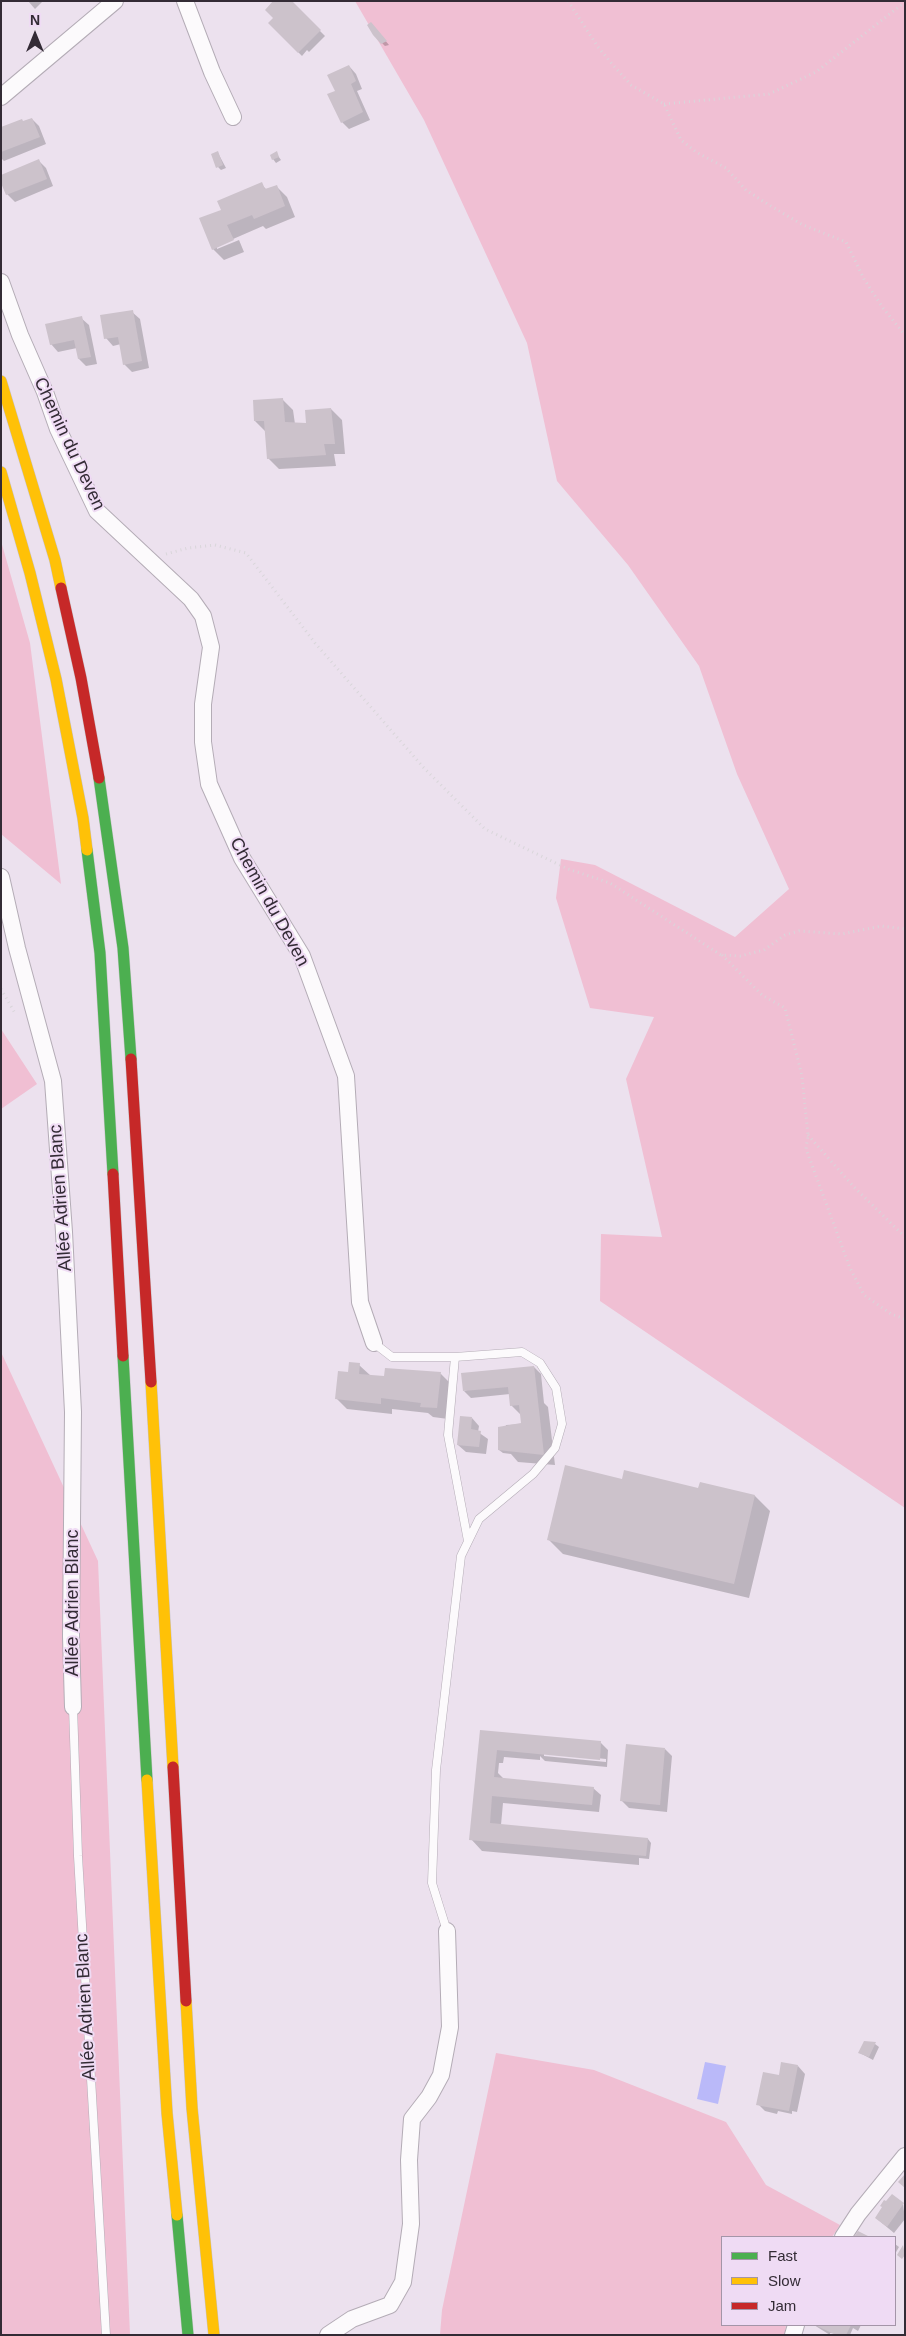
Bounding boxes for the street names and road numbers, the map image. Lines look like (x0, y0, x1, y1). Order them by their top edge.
street label: Chemin du Deven (29, 374, 109, 514)
street label: Chemin du Deven (225, 834, 313, 970)
street label: Allée Adrien Blanc (45, 1124, 77, 1272)
street label: Allée Adrien Blanc (62, 1529, 84, 1677)
street label: Allée Adrien Blanc (71, 1933, 101, 2081)

